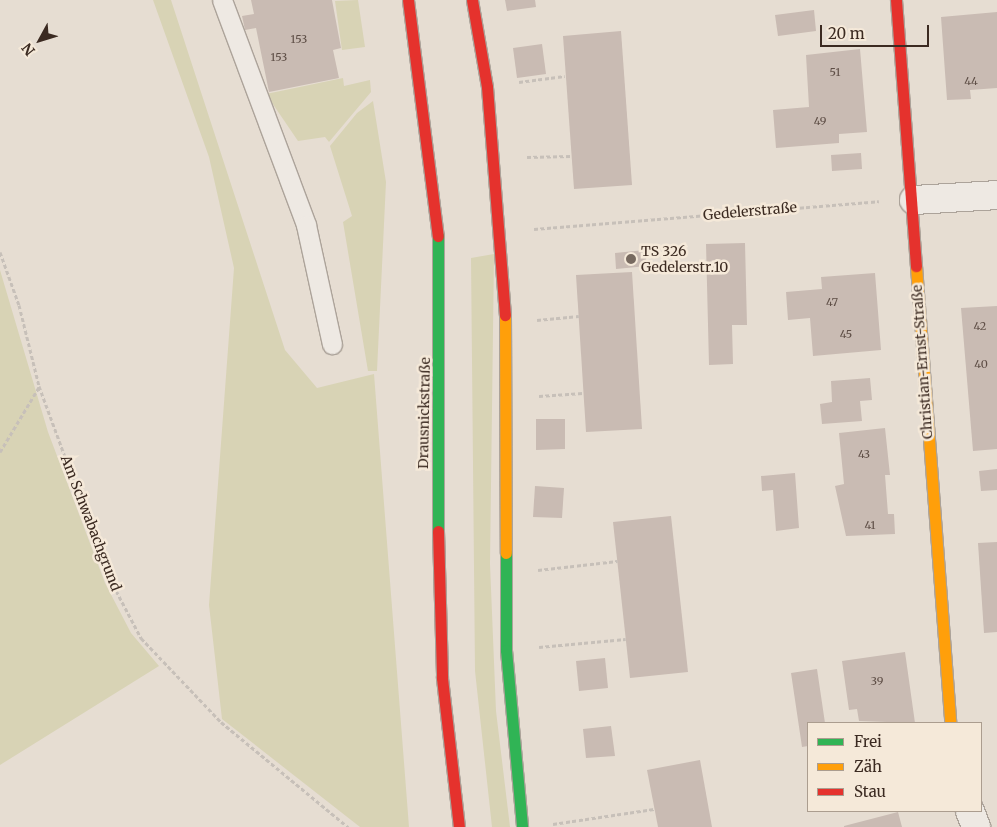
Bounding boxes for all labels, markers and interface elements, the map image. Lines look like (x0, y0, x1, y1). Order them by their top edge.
north arrow (15, 15, 65, 65)
scale bar (822, 15, 931, 47)
text: 20 m (828, 24, 865, 43)
house number: 153 (291, 32, 307, 46)
text: N (18, 39, 39, 59)
house number: 153 (271, 50, 287, 64)
house number: 51 (830, 65, 840, 79)
house number: 44 (964, 74, 978, 88)
house number: 49 (814, 114, 826, 128)
street label: Gedelerstraße (702, 199, 798, 223)
place label: TS 326 Gedelerstr.10 (641, 243, 728, 276)
marker: TS 326 Gedelerstr.10 (625, 253, 637, 265)
street label: Christian-Ernst-Straße (908, 284, 936, 440)
house number: 47 (826, 295, 838, 309)
house number: 42 (974, 319, 986, 333)
house number: 45 (840, 327, 852, 341)
street label: Drausnickstraße (415, 357, 433, 469)
house number: 40 (974, 357, 988, 371)
house number: 43 (858, 447, 870, 461)
street label: Am Schwabachgrund (57, 453, 125, 593)
house number: 41 (865, 518, 875, 532)
house number: 39 (871, 674, 883, 688)
legend (807, 722, 982, 812)
text: Frei (854, 732, 882, 751)
text: Zäh (854, 757, 882, 776)
text: Stau (854, 782, 886, 801)

